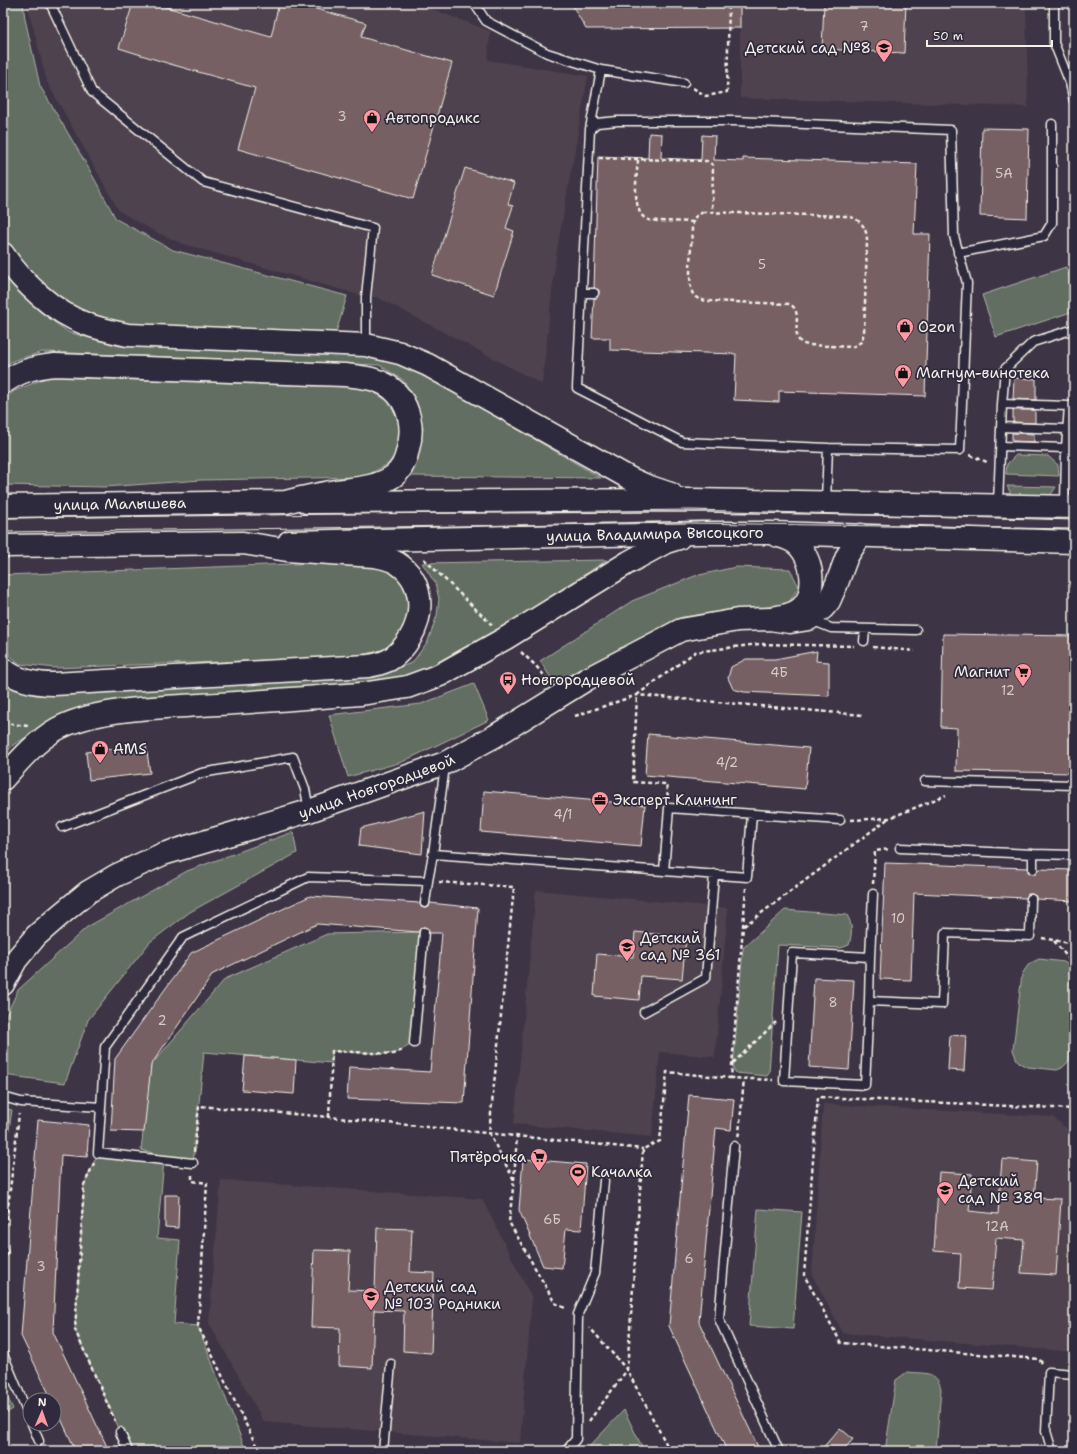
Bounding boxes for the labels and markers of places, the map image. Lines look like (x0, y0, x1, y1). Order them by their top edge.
place label: Детский сад №8 (745, 38, 871, 58)
school or university icon: Детский сад №8 (874, 38, 894, 63)
shop icon: Автопродикс (362, 108, 382, 133)
place label: Автопродикс (385, 108, 480, 128)
shop icon: Ozon (895, 317, 915, 342)
place label: Ozon (918, 317, 955, 337)
shop icon: Магнум-винотека (893, 363, 913, 388)
place label: Магнум-винотека (916, 363, 1050, 383)
place label: Магнит (954, 662, 1010, 682)
supermarket icon: Магнит (1013, 662, 1033, 687)
bus stop icon: Новгородцевой (498, 670, 518, 695)
place label: Новгородцевой (521, 670, 635, 690)
shop icon: AMS (90, 739, 110, 764)
place label: AMS (113, 739, 147, 759)
office icon: Эксперт Клининг (590, 790, 610, 815)
place label: Эксперт Клининг (613, 790, 737, 810)
place label: Детский сад № 361 (640, 928, 721, 965)
school or university icon: Детский сад № 361 (617, 937, 637, 962)
place label: Пятёрочка (450, 1147, 527, 1167)
supermarket icon: Пятёрочка (529, 1147, 549, 1172)
sports icon: Качалка (568, 1162, 588, 1187)
place label: Качалка (591, 1162, 653, 1182)
place label: Детский сад № 389 (958, 1171, 1043, 1208)
school or university icon: Детский сад № 389 (935, 1180, 955, 1205)
place label: Детский сад № 103 Родники (384, 1277, 501, 1314)
school or university icon: Детский сад № 103 Родники (361, 1286, 381, 1311)

